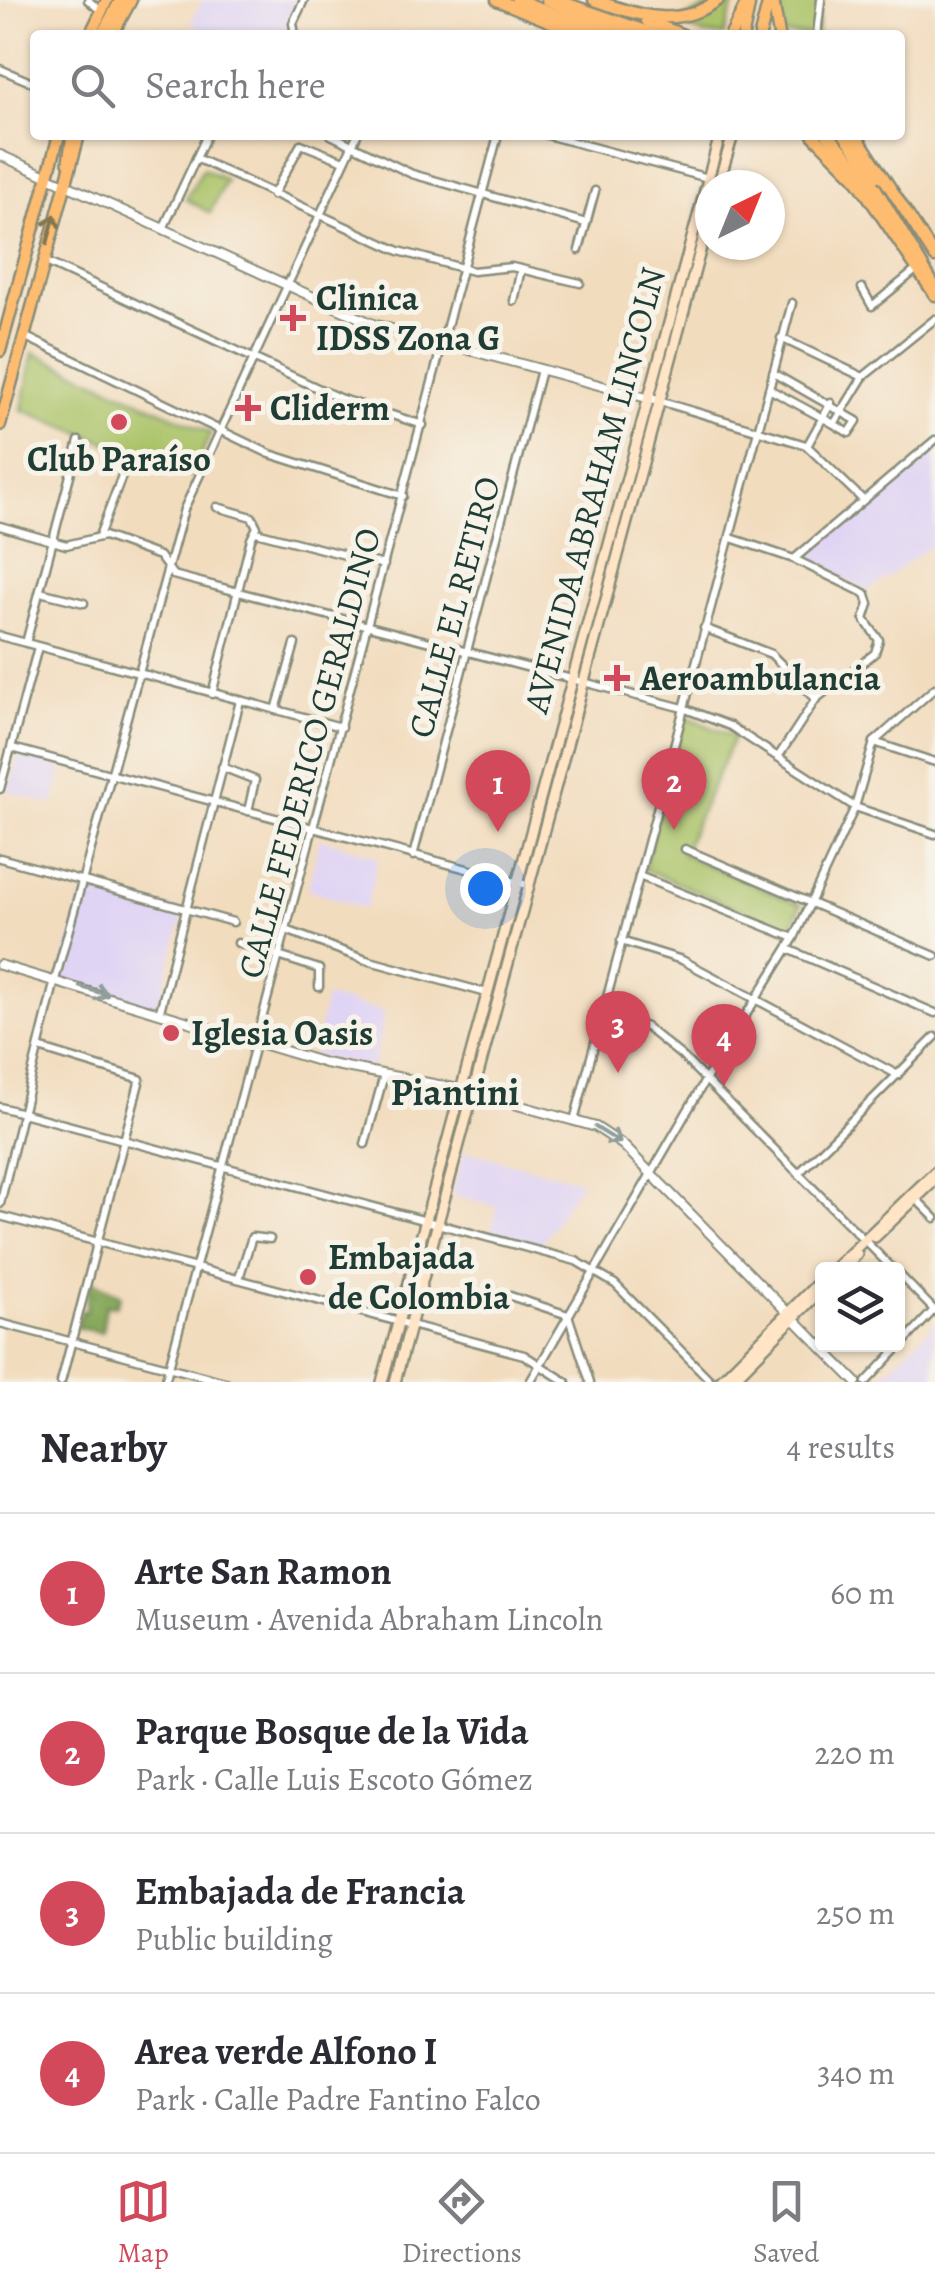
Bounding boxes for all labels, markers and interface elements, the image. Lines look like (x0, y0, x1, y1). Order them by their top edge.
search box (30, 30, 905, 140)
icon: search (65, 58, 120, 113)
text: Search here (145, 59, 326, 111)
north arrow (695, 170, 785, 260)
one-way arrow (42, 214, 61, 245)
street label: AVENIDA ABRAHAM LINCOLN (511, 262, 677, 719)
place label: Clinica IDSS Zona G (316, 274, 500, 362)
marker: Clinica IDSS Zona G (280, 305, 306, 331)
place label: Cliderm (270, 384, 390, 432)
marker: Cliderm (235, 395, 261, 421)
marker: Club Paraíso (108, 411, 130, 433)
place label: Club Paraíso (27, 435, 211, 483)
street label: CALLE EL RETIRO (396, 471, 512, 743)
street label: CALLE FEDERICO GERALDINO (226, 523, 392, 983)
place label: Aeroambulancia (639, 654, 881, 702)
marker: Aeroambulancia (604, 665, 630, 691)
pin: 2 (642, 748, 706, 830)
pin: 1 (466, 750, 530, 832)
your location (460, 863, 511, 914)
one-way arrow (78, 983, 109, 1001)
pin: 3 (586, 990, 650, 1073)
pin: 4 (692, 1004, 756, 1086)
place label: Iglesia Oasis (191, 1009, 373, 1057)
marker: Iglesia Oasis (160, 1022, 182, 1044)
district label: Piantini (391, 1066, 519, 1118)
one-way arrow (593, 1125, 621, 1145)
place label: Embajada de Colombia (328, 1233, 510, 1321)
map controls (815, 1262, 905, 1352)
button: layers (815, 1262, 905, 1352)
marker: Embajada de Colombia (297, 1266, 319, 1288)
text: Nearby (40, 1419, 167, 1476)
text: 4 results (786, 1425, 895, 1469)
text: Arte San Ramon (135, 1545, 392, 1597)
text: 1 (67, 1571, 78, 1615)
text: 60 m (830, 1571, 895, 1615)
text: Museum · Avenida Abraham Lincoln (135, 1597, 603, 1641)
text: Parque Bosque de la Vida (135, 1705, 529, 1757)
text: 2 (65, 1731, 80, 1775)
text: 220 m (815, 1731, 895, 1775)
text: Park · Calle Luis Escoto Gómez (135, 1757, 533, 1801)
text: Embajada de Francia (135, 1865, 465, 1917)
text: 3 (66, 1891, 79, 1935)
text: 250 m (816, 1891, 895, 1935)
text: Public building (135, 1917, 333, 1961)
text: Area verde Alfono I (135, 2025, 437, 2077)
text: 4 (65, 2051, 80, 2095)
text: 340 m (817, 2051, 895, 2095)
text: Park · Calle Padre Fantino Falco (135, 2077, 541, 2121)
tab: Map (116, 2174, 171, 2272)
tab: Directions (402, 2174, 522, 2272)
tab: Saved (753, 2174, 819, 2272)

